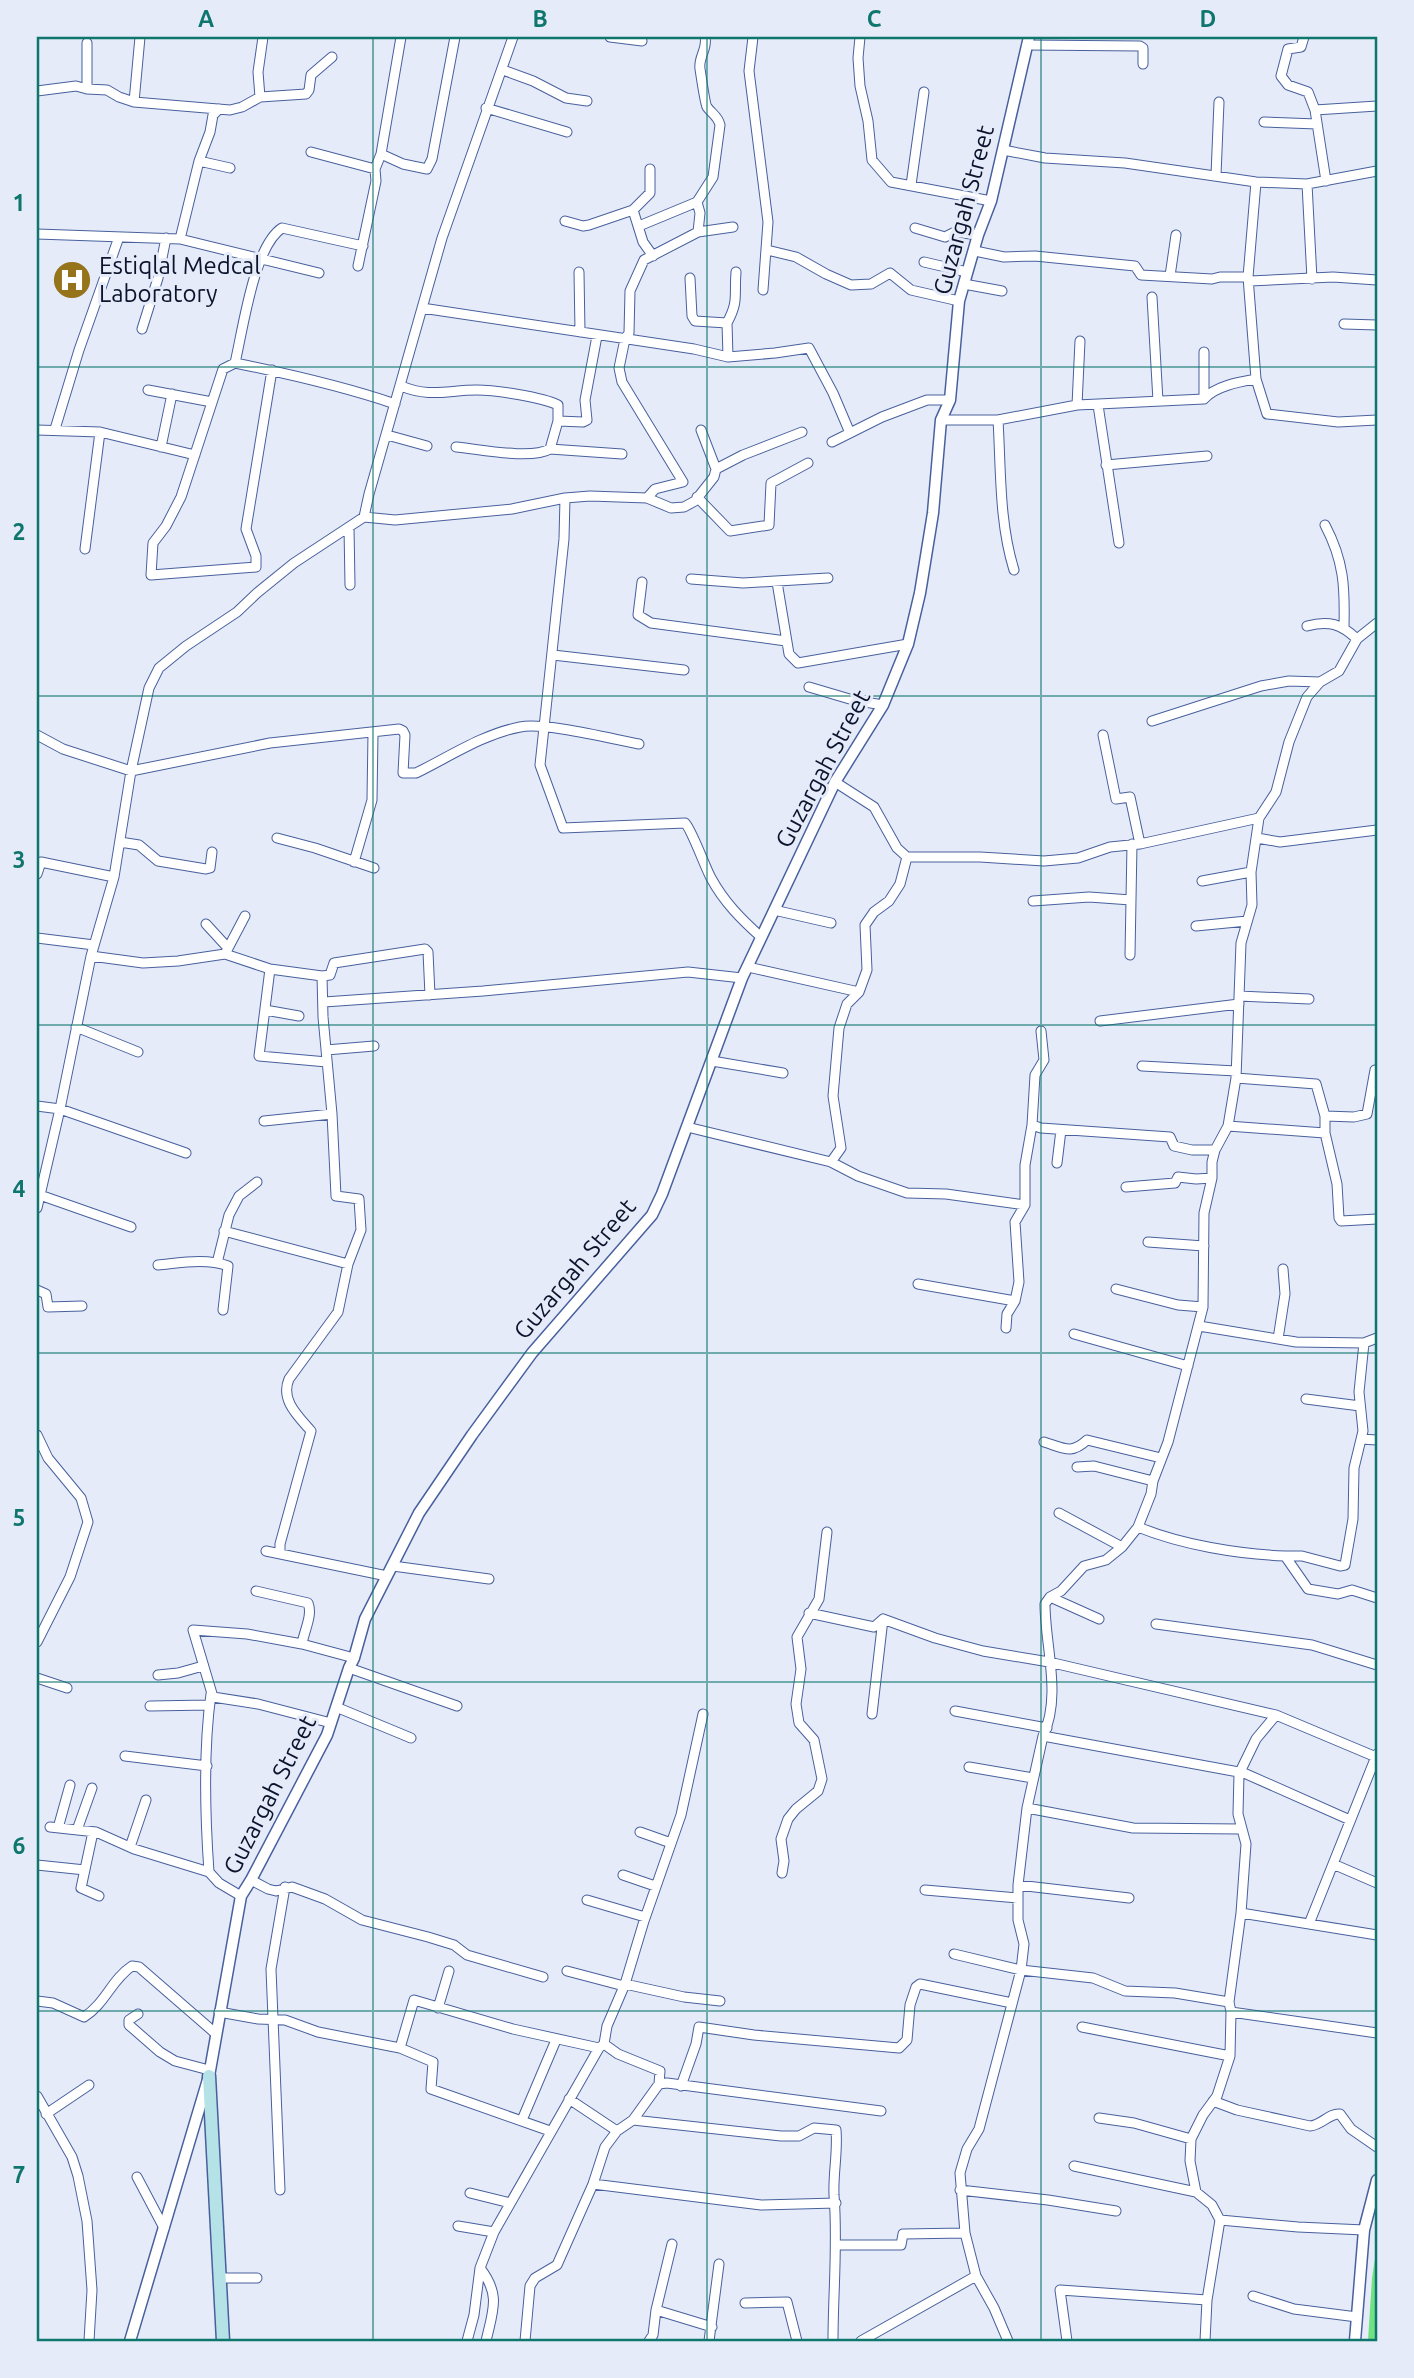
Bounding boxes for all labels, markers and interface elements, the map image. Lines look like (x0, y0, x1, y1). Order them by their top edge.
text: A (198, 6, 214, 31)
text: B (532, 6, 548, 31)
text: C (867, 6, 882, 31)
text: D (1200, 6, 1216, 31)
street label: Guzargah Street (928, 122, 999, 298)
text: 1 (13, 190, 25, 215)
place label: Estiqlal Medcal Laboratory (99, 252, 261, 307)
hospital icon: Estiqlal Medcal Laboratory (51, 259, 93, 301)
text: 2 (13, 519, 25, 544)
street label: Guzargah Street (770, 685, 876, 852)
text: 3 (13, 847, 25, 872)
text: 4 (13, 1176, 26, 1201)
street label: Guzargah Street (508, 1193, 641, 1344)
text: 5 (13, 1505, 25, 1530)
street label: Guzargah Street (218, 1710, 321, 1879)
text: 6 (13, 1833, 26, 1858)
text: 7 (13, 2162, 25, 2187)

